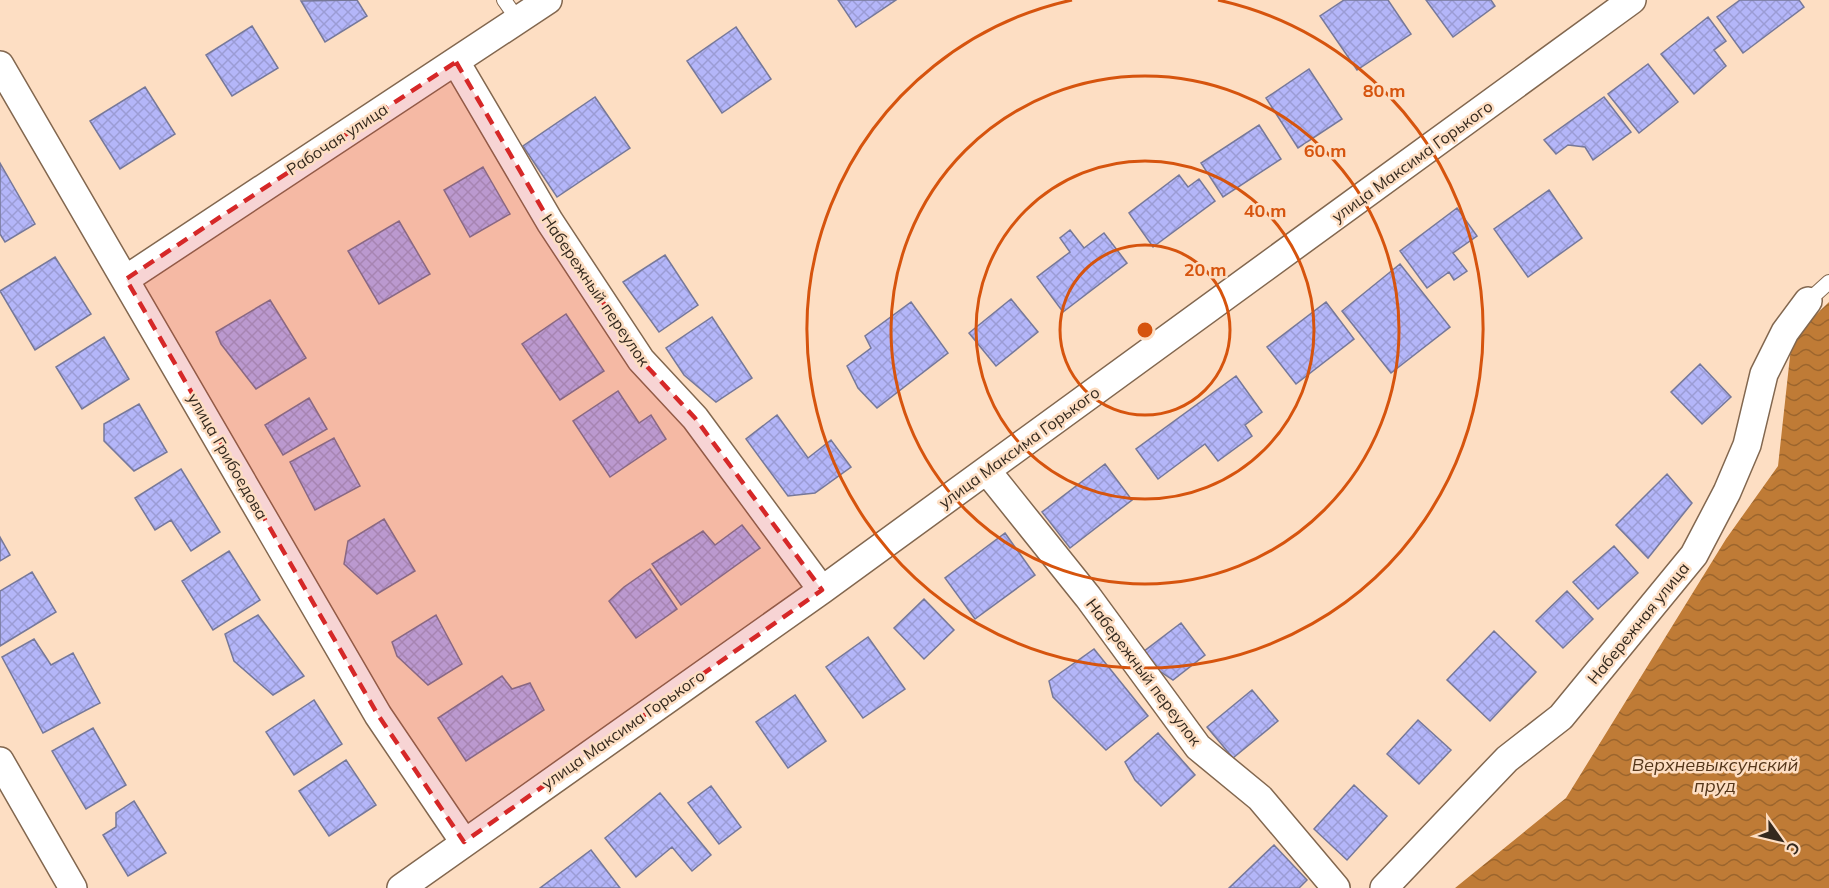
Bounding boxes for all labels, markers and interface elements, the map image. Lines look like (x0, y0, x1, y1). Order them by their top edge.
text: 80 m (1363, 79, 1405, 102)
street label: улица Максима Горького (1328, 96, 1496, 226)
street label: Рабочая улица (283, 99, 391, 179)
text: 60 m (1304, 139, 1346, 162)
text: 40 m (1244, 199, 1286, 222)
street label: Набережный переулок (538, 210, 655, 370)
text: 20 m (1184, 258, 1226, 281)
centre of rings (1135, 320, 1155, 340)
street label: улица Максима Горького (935, 382, 1103, 512)
street label: улица Грибоедова (184, 389, 272, 523)
street label: Набережная улица (1583, 558, 1693, 688)
street label: Набережный переулок (1082, 594, 1206, 750)
street label: улица Максима Горького (538, 665, 708, 793)
water label: Верхневыксунский пруд (1632, 753, 1798, 797)
north arrow (1751, 810, 1811, 870)
text: С (1782, 838, 1805, 859)

